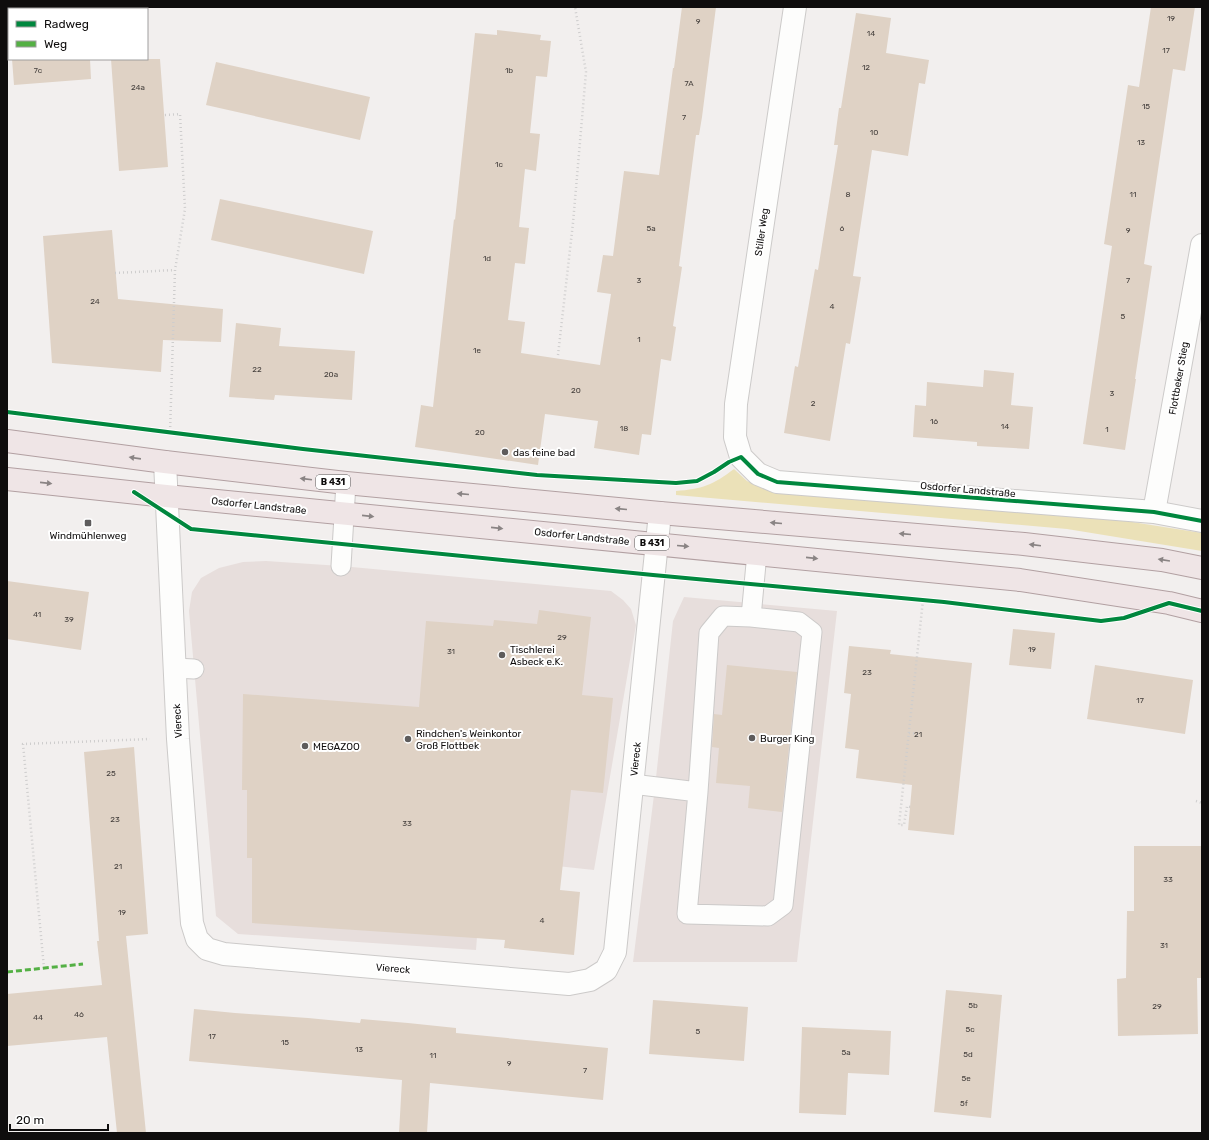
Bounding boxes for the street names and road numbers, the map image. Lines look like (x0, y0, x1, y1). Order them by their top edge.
street label: Stiller Weg (753, 207, 771, 257)
street label: Flottbeker Stieg (1167, 341, 1191, 416)
road number: B 431 (316, 475, 350, 489)
street label: Osdorfer Landstraße (920, 480, 1016, 500)
street label: Osdorfer Landstraße (211, 495, 307, 517)
street label: Osdorfer Landstraße (534, 526, 630, 548)
road number: B 431 (635, 536, 669, 550)
street label: Viereck (171, 703, 185, 739)
street label: Viereck (628, 740, 644, 777)
street label: Viereck (375, 962, 411, 977)

